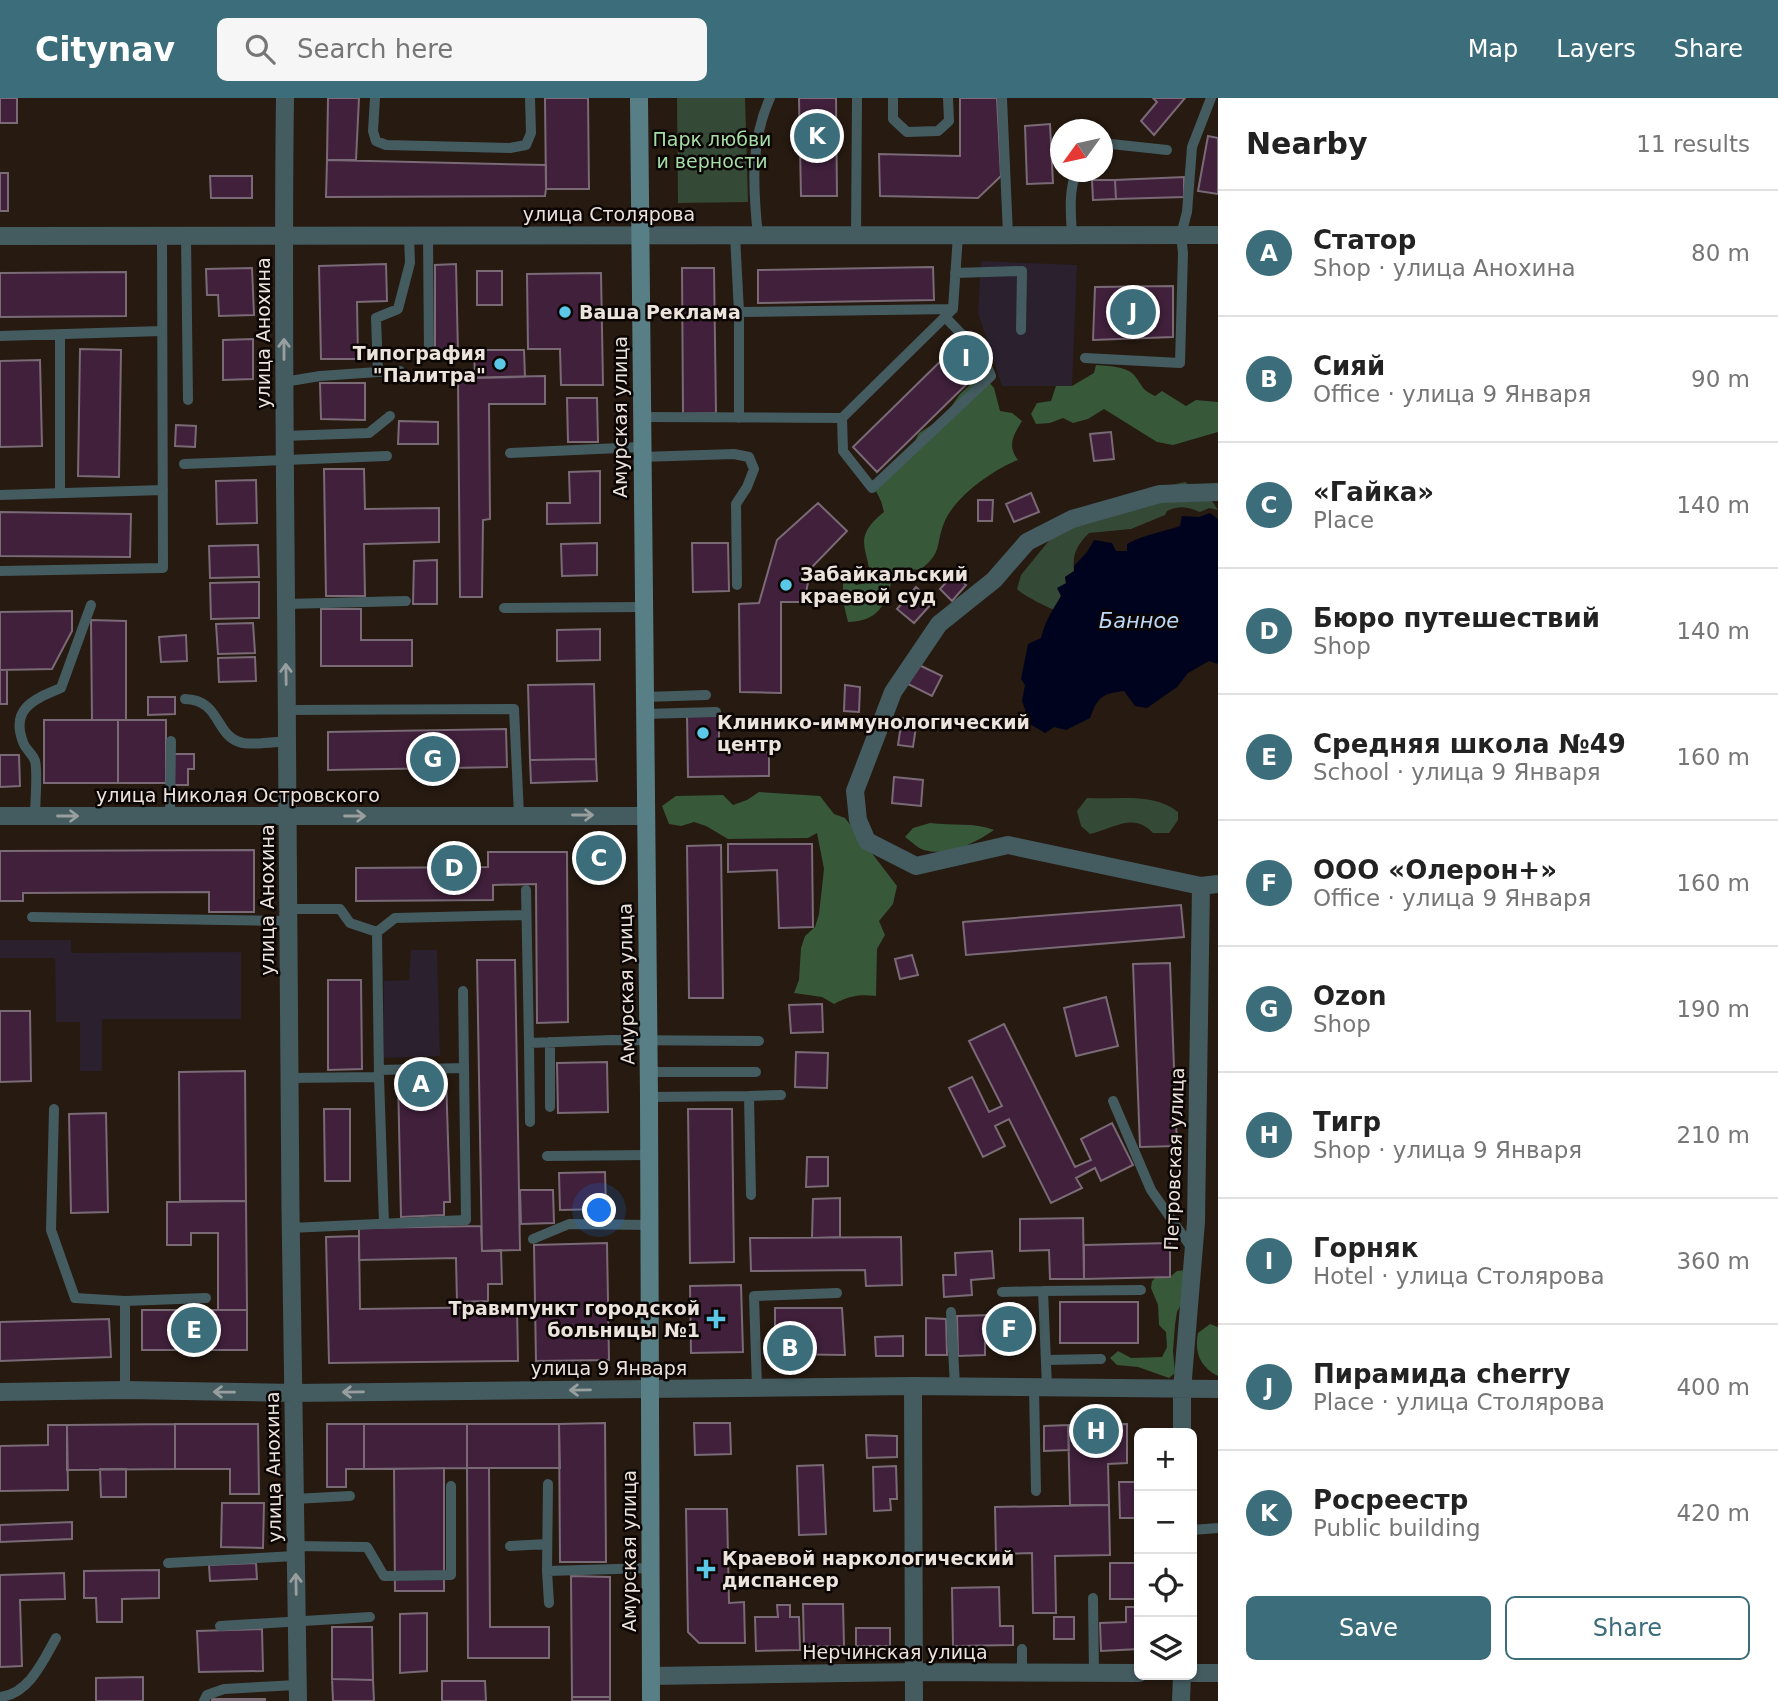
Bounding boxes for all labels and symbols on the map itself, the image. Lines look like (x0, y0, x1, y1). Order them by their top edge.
pin: K (794, 110, 840, 162)
north arrow (1050, 119, 1113, 182)
park label: Парк любви и верности (653, 128, 771, 172)
street label: улица Столярова (523, 203, 695, 225)
street label: улица Анохина (252, 257, 274, 409)
pin: J (1110, 286, 1156, 338)
place label: Ваша Реклама (579, 301, 741, 323)
marker: Ваша Реклама (557, 304, 573, 320)
pin: I (943, 332, 989, 384)
street label: Амурская улица (609, 336, 631, 498)
one-way arrow (277, 338, 291, 361)
place label: Типография "Палитра" (353, 342, 486, 386)
marker: Типография "Палитра" (492, 356, 508, 372)
place label: Забайкальский краевой суд (800, 563, 968, 607)
marker: Забайкальский краевой суд (778, 577, 794, 593)
water label: Банное (1099, 609, 1179, 633)
one-way arrow (279, 663, 293, 686)
place label: Клинико-иммунологический центр (717, 711, 1030, 755)
marker: Клинико-иммунологический центр (695, 725, 711, 741)
pin: G (410, 733, 456, 785)
street label: улица Николая Островского (96, 784, 380, 806)
one-way arrow (571, 808, 594, 822)
one-way arrow (56, 809, 79, 823)
one-way arrow (344, 809, 367, 823)
street label: улица Анохина (256, 824, 278, 976)
pin: C (576, 832, 622, 884)
pin: D (431, 842, 477, 894)
street label: Амурская улица (614, 903, 638, 1065)
pin: A (398, 1058, 444, 1110)
street label: Петровская улица (1160, 1067, 1188, 1251)
your location (582, 1193, 616, 1227)
place label: Травмпункт городской больницы №1 (448, 1297, 700, 1341)
pin: F (986, 1303, 1032, 1355)
pin: E (171, 1304, 217, 1356)
marker: Травмпункт городской больницы №1 (706, 1309, 726, 1329)
pin: B (767, 1322, 813, 1374)
street label: улица 9 Января (531, 1357, 687, 1379)
one-way arrow (569, 1383, 592, 1396)
one-way arrow (213, 1385, 236, 1398)
one-way arrow (341, 1385, 364, 1399)
street label: улица Анохина (261, 1391, 285, 1543)
pin: H (1073, 1405, 1119, 1457)
street label: Амурская улица (618, 1470, 640, 1632)
place label: Краевой наркологический диспансер (722, 1547, 1014, 1591)
marker: Краевой наркологический диспансер (696, 1559, 716, 1579)
one-way arrow (289, 1573, 302, 1596)
street label: Нерчинская улица (802, 1641, 988, 1663)

